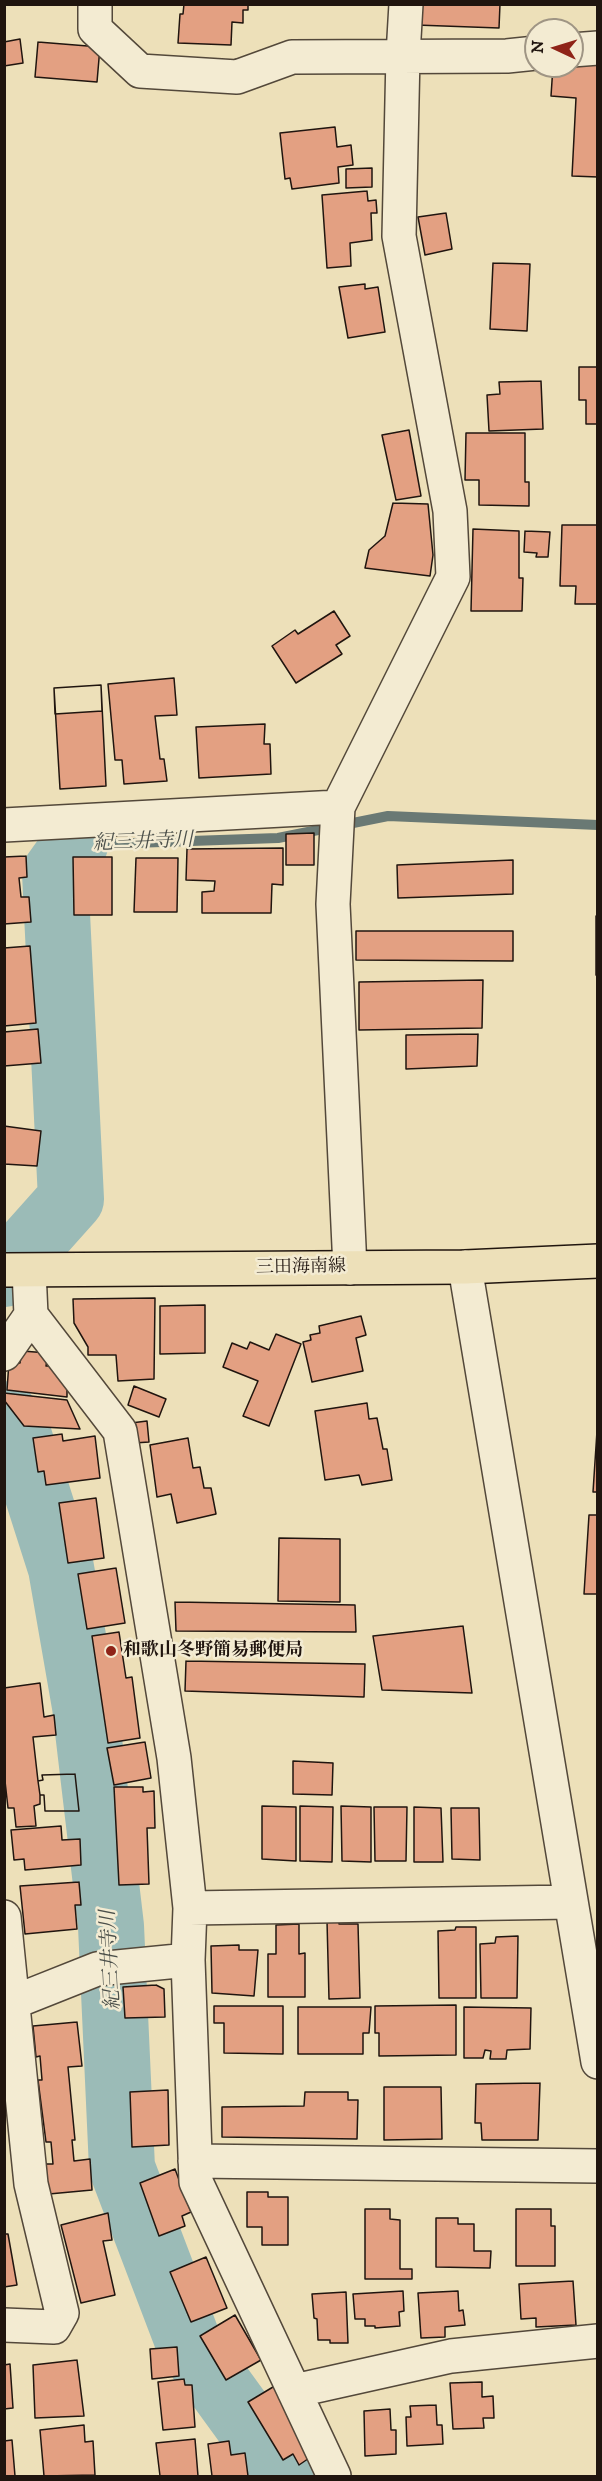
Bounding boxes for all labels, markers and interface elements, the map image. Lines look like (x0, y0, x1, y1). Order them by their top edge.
north arrow (524, 18, 584, 78)
text: N (528, 40, 548, 54)
water label: 紀三井寺川 (93, 829, 193, 857)
street label: 三田海南線 (256, 1256, 346, 1280)
place label: 和歌山冬野簡易郵便局 (123, 1640, 303, 1662)
marker: 和歌山冬野簡易郵便局 (104, 1644, 118, 1658)
water label: 紀三井寺川 (97, 1909, 127, 2011)

